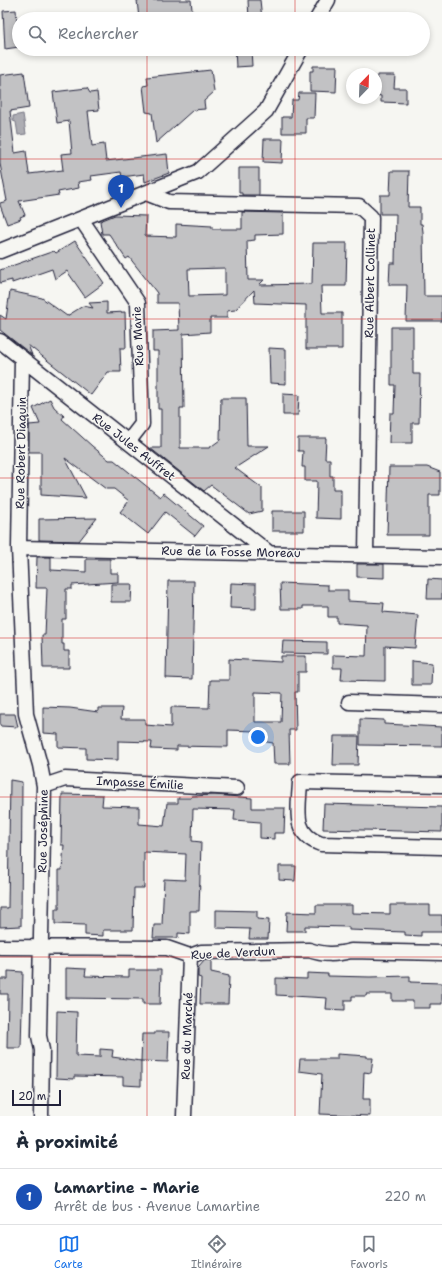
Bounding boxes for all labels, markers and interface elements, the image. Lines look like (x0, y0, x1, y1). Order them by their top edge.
search box (12, 12, 430, 56)
icon: search (26, 23, 48, 45)
text: Rechercher (58, 24, 139, 44)
north arrow (346, 68, 382, 104)
pin: 1 (108, 175, 134, 208)
street label: Rue Albert Collinet (361, 228, 379, 338)
street label: Rue Marie (128, 306, 148, 366)
street label: Rue Robert Diaquin (12, 397, 30, 509)
street label: Rue Jules Auffret (89, 410, 179, 484)
street label: Rue de la Fosse Moreau (161, 543, 301, 561)
your location (248, 727, 268, 747)
street label: Impasse Émilie (96, 773, 184, 793)
street label: Rue Joséphine (34, 789, 52, 873)
street label: Rue de Verdun (190, 943, 276, 963)
street label: Rue du Marché (177, 992, 197, 1080)
scale bar (12, 1088, 61, 1107)
text: 20 m (18, 1089, 46, 1104)
text: À proximité (16, 1131, 118, 1153)
text: Lamartine - Marie (54, 1178, 200, 1198)
text: 1 (26, 1188, 32, 1205)
text: 220 m (384, 1188, 426, 1205)
text: Arrêt de bus · Avenue Lamartine (54, 1198, 260, 1215)
tab: Carte (54, 1233, 83, 1272)
tab: Itinéraire (191, 1233, 242, 1272)
tab: Favoris (350, 1233, 388, 1272)

